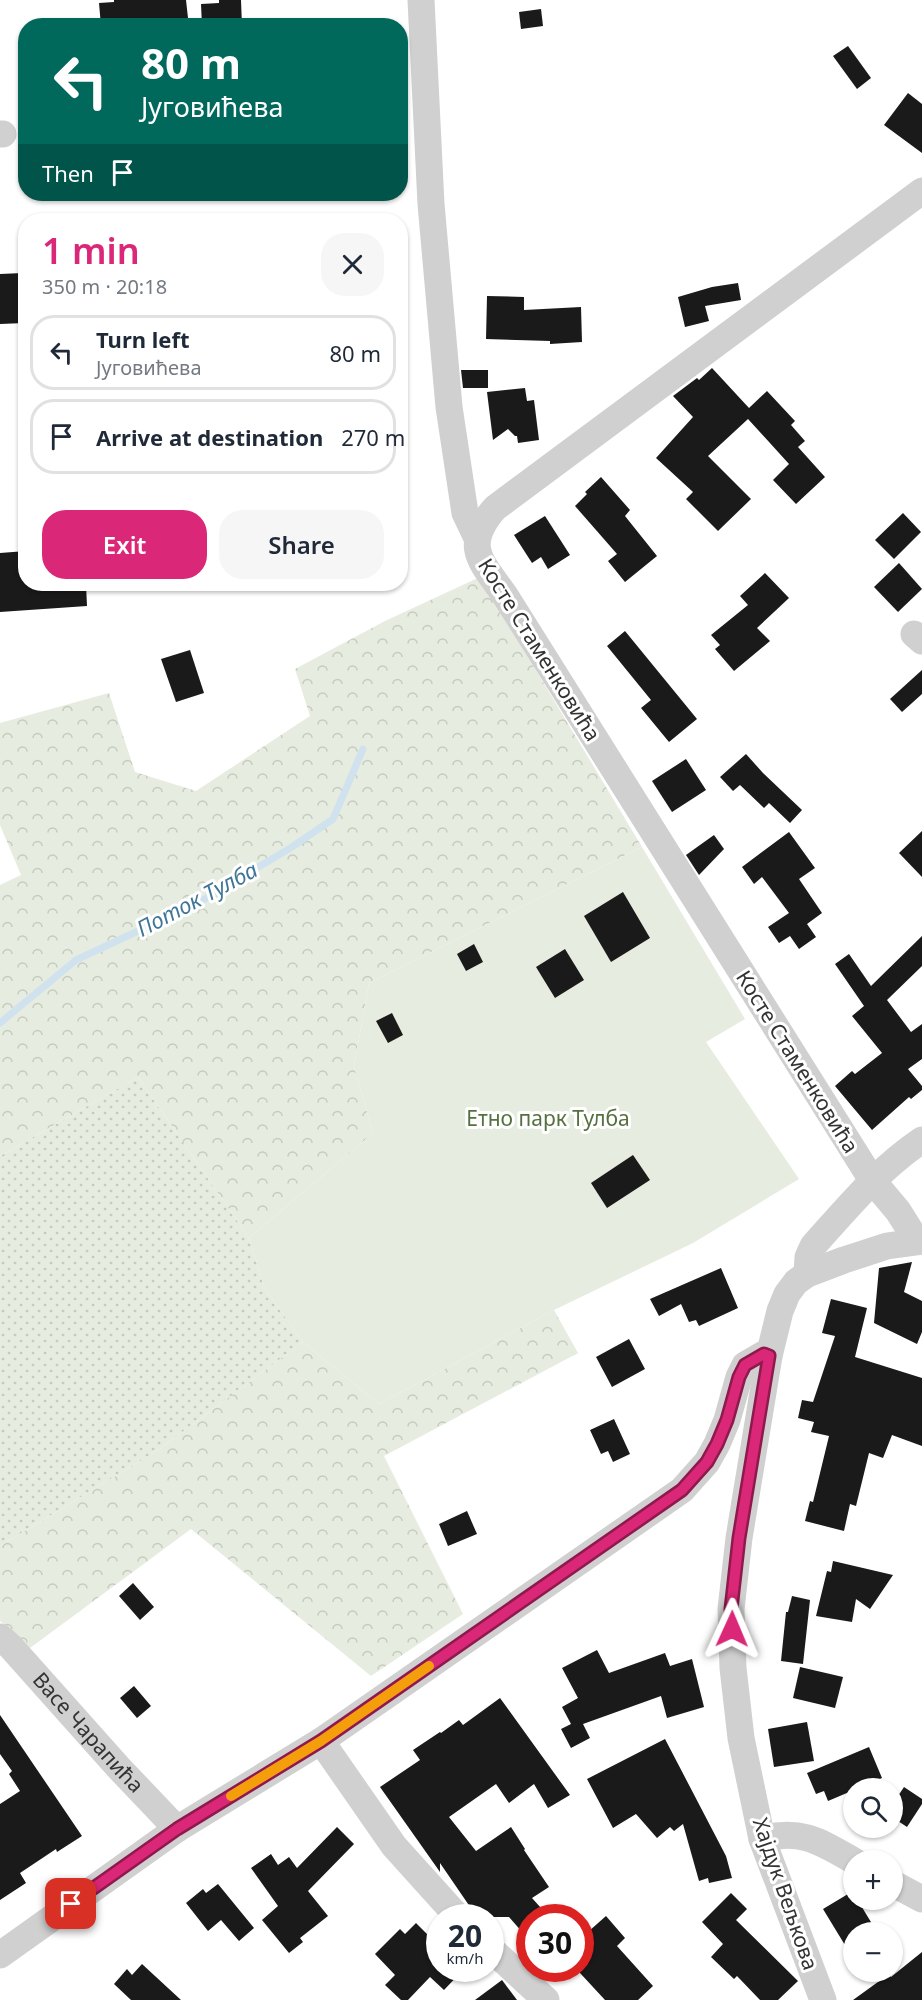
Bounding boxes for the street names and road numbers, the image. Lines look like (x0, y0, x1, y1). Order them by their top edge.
street label: Косте Стаменковића (472, 553, 607, 746)
street label: Косте Стаменковића (730, 965, 865, 1158)
street label: Васе Чарапића (27, 1666, 150, 1798)
street label: Хајдук Вељкова (747, 1814, 825, 1974)

